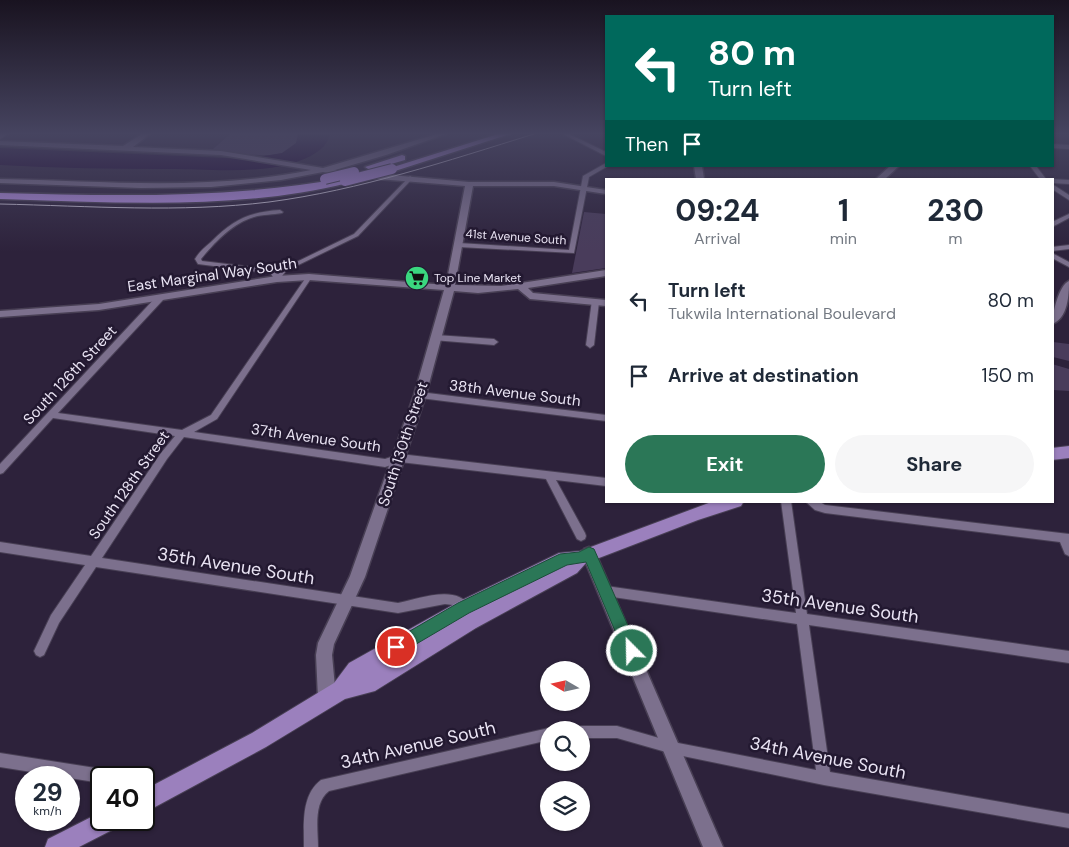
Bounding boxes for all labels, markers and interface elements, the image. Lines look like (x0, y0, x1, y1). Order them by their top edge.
text: 80 m (708, 30, 796, 76)
icon: left (625, 35, 690, 100)
text: Turn left (708, 74, 792, 103)
icon: arrive (678, 130, 706, 158)
text: Then (625, 132, 668, 157)
text: 09:24 (675, 191, 760, 230)
text: 1 (838, 191, 849, 230)
text: 230 (927, 191, 984, 230)
street label: 41st Avenue South (465, 225, 567, 249)
text: Arrival (694, 228, 741, 249)
text: min (830, 228, 857, 249)
text: m (948, 228, 963, 249)
street label: East Marginal Way South (126, 253, 298, 297)
supermarket icon: Top Line Market (404, 265, 430, 291)
place label: Top Line Market (434, 270, 522, 286)
text: Turn left (668, 278, 746, 303)
icon: left (625, 287, 653, 315)
text: 80 m (987, 288, 1034, 313)
text: Tukwila International Boulevard (668, 303, 896, 324)
street label: South 126th Street (19, 321, 121, 429)
icon: arrive (625, 362, 653, 390)
text: Arrive at destination (668, 363, 859, 388)
text: 150 m (982, 363, 1034, 388)
street label: 38th Avenue South (448, 375, 582, 411)
street label: South 130th Street (373, 379, 433, 509)
street label: 37th Avenue South (250, 419, 382, 457)
street label: South 128th Street (84, 427, 174, 543)
button: Exit (625, 435, 825, 493)
button: Share (835, 435, 1034, 493)
street label: 35th Avenue South (156, 542, 316, 590)
street label: 35th Avenue South (760, 583, 920, 629)
position arrow (605, 624, 657, 676)
pin (375, 626, 417, 668)
icon: arrive (382, 633, 410, 661)
north arrow (540, 661, 590, 711)
map controls (540, 661, 590, 831)
street label: 34th Avenue South (338, 715, 498, 775)
button: search (540, 721, 590, 771)
street label: 34th Avenue South (748, 731, 908, 785)
speed limit sign: 40 (90, 766, 155, 831)
text: 29 (32, 776, 63, 809)
button: layers (540, 781, 590, 831)
text: km/h (33, 803, 62, 819)

